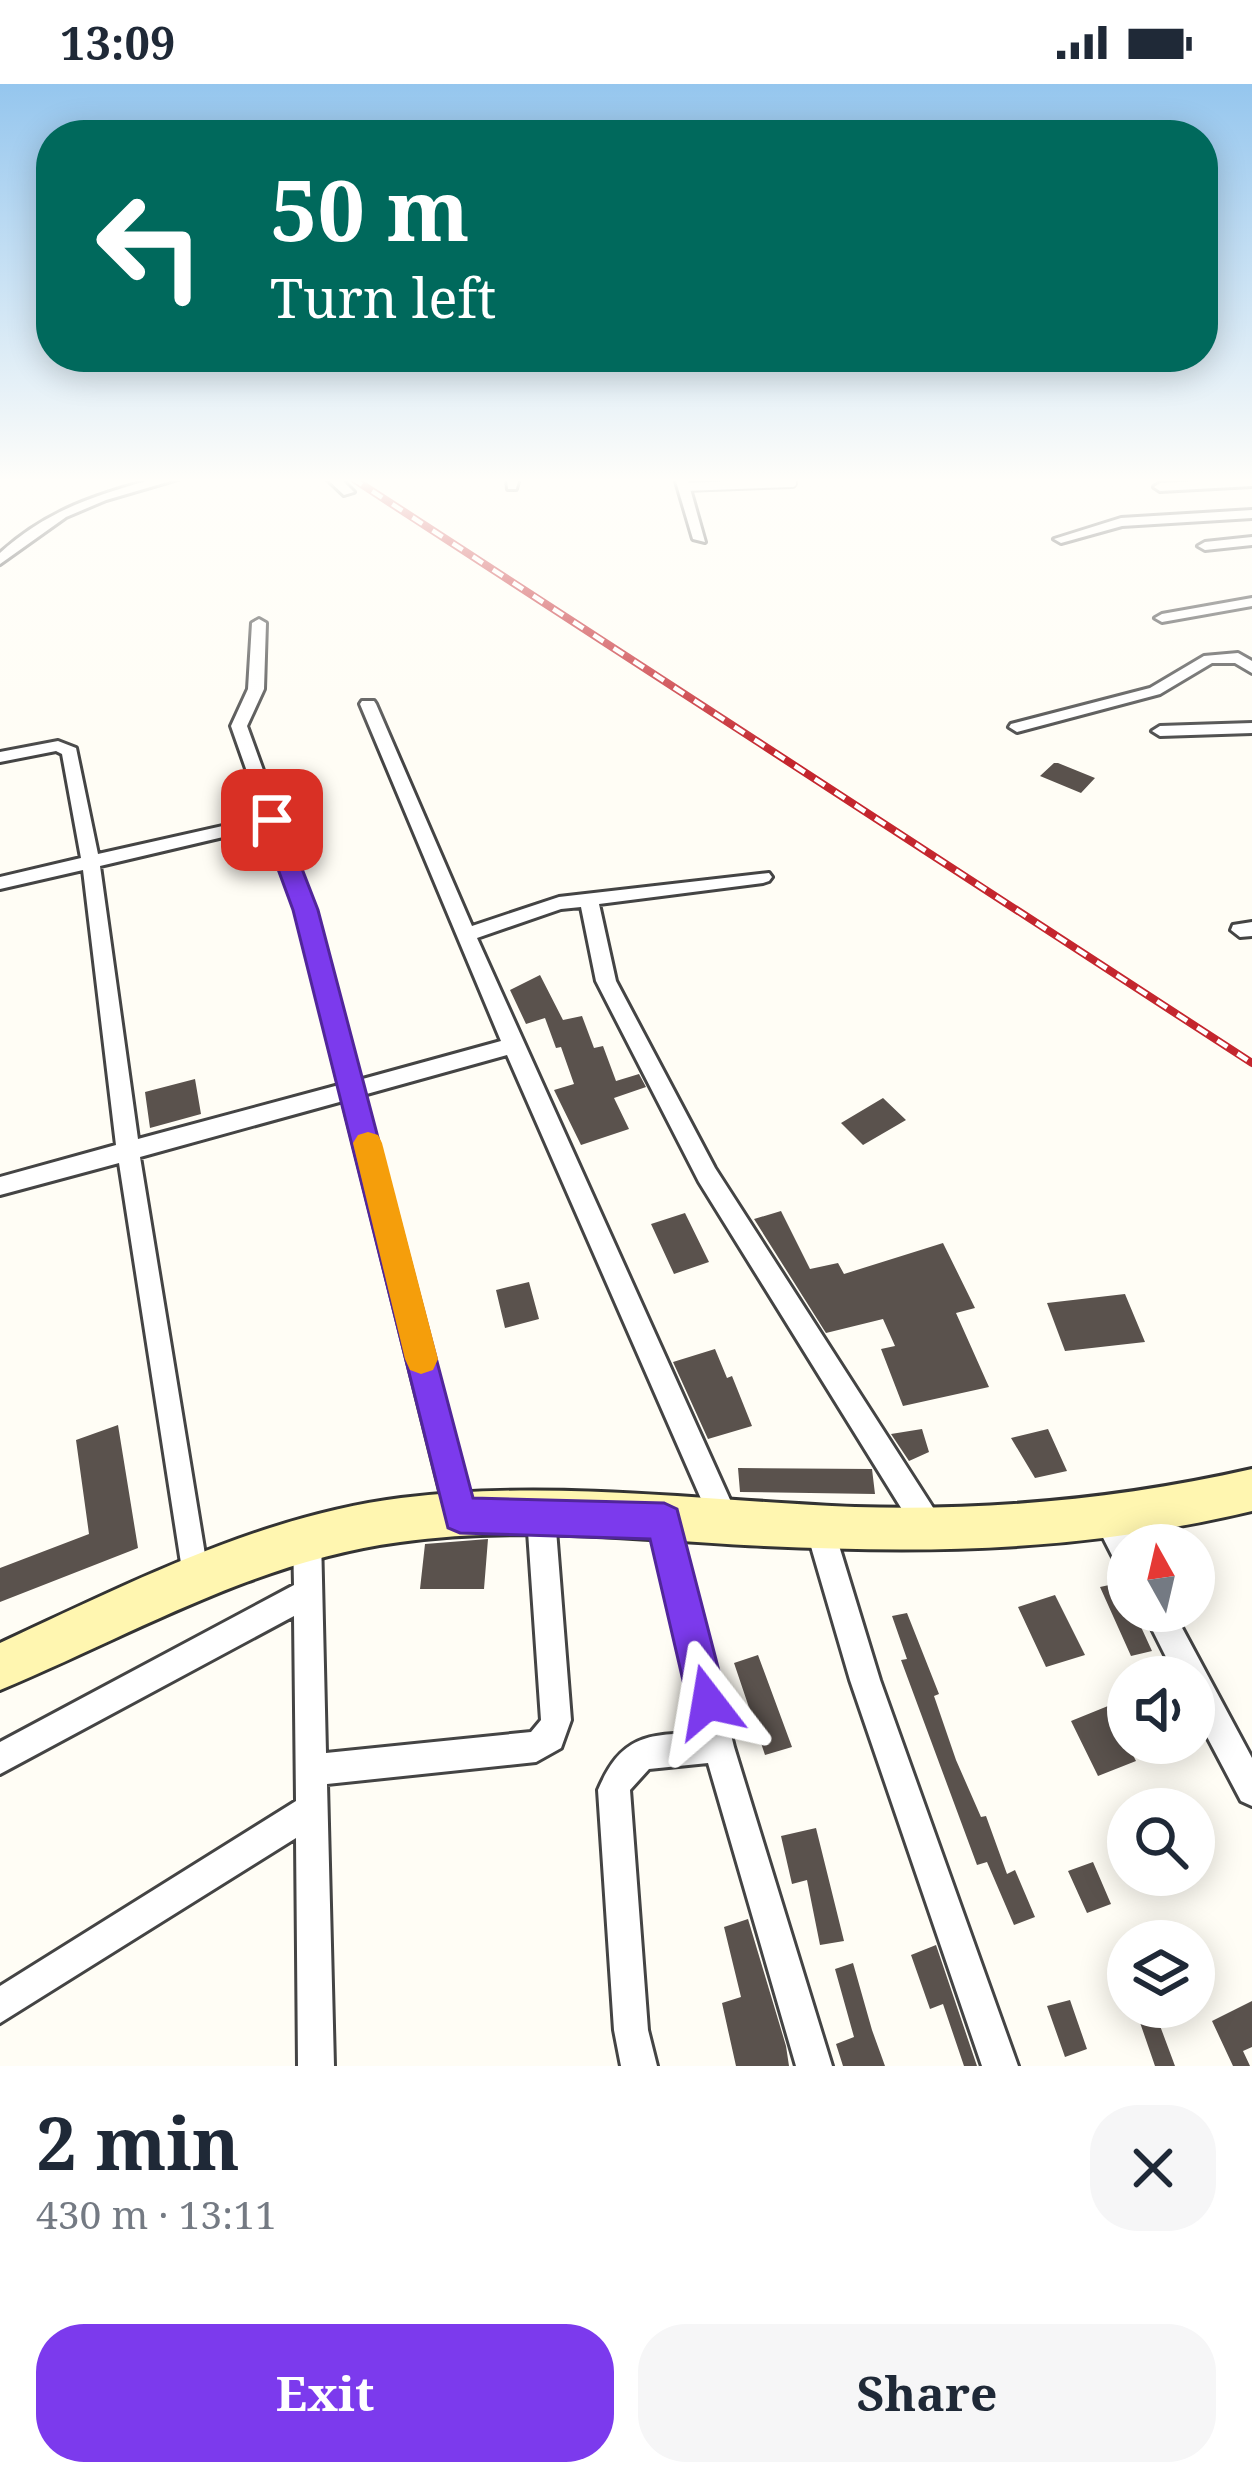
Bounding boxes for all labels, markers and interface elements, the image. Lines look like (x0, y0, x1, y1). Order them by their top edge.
text: 13:09 (60, 12, 175, 73)
text: 50 m (270, 151, 470, 266)
icon: left (72, 168, 228, 324)
text: Turn left (270, 260, 496, 334)
pin (221, 769, 323, 871)
icon: arrive (239, 787, 305, 853)
north arrow (1107, 1524, 1215, 1632)
map controls (1107, 1524, 1215, 2028)
position arrow (645, 1639, 771, 1765)
button: sound (1107, 1656, 1215, 1764)
button: search (1107, 1788, 1215, 1896)
button: layers (1107, 1920, 1215, 2028)
text: 2 min (36, 2093, 240, 2191)
button: close (1090, 2105, 1216, 2231)
text: 430 m · 13:11 (36, 2187, 277, 2240)
button: Exit (36, 2324, 614, 2462)
button: Share (638, 2324, 1216, 2462)

